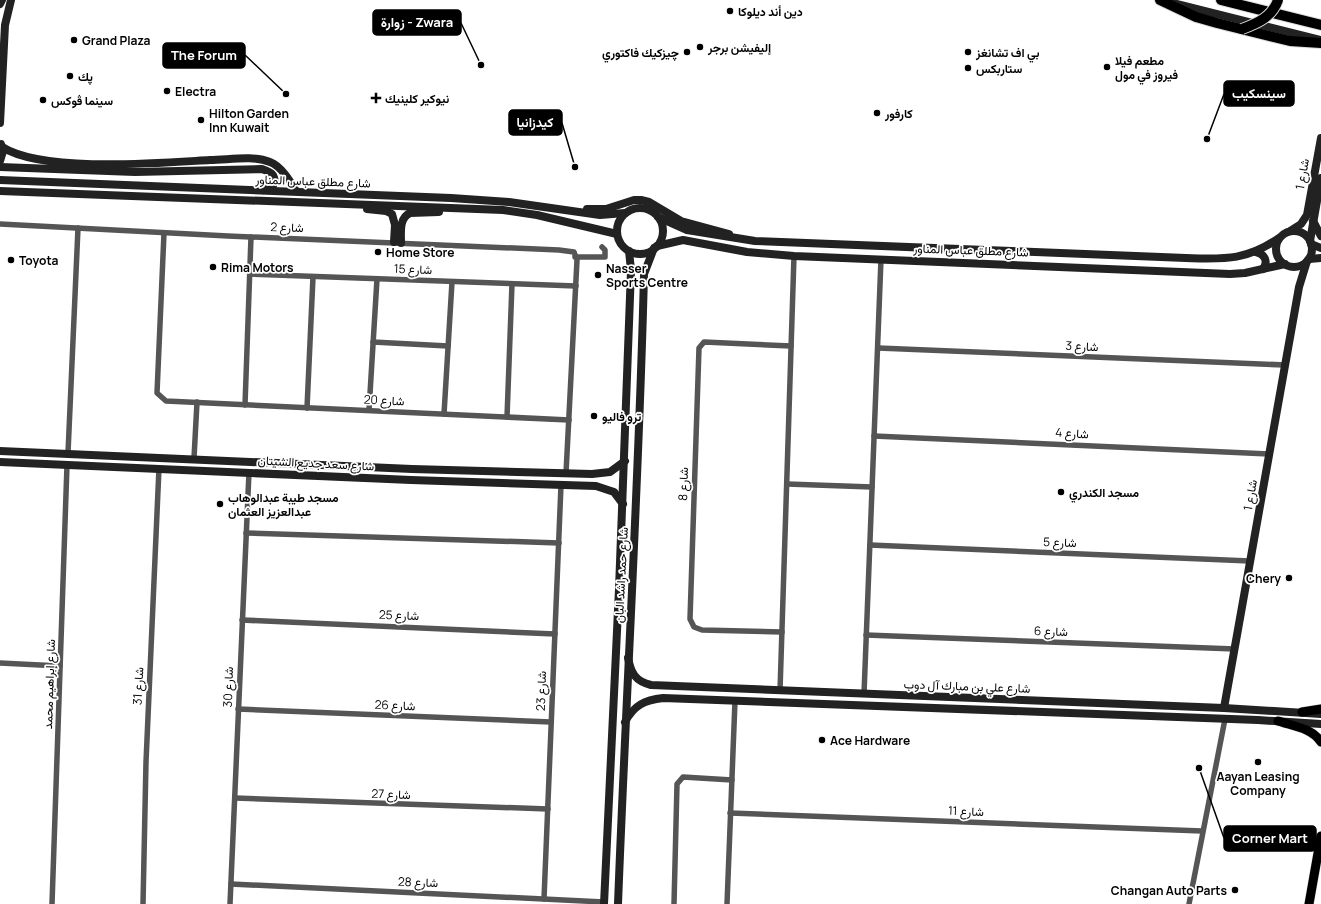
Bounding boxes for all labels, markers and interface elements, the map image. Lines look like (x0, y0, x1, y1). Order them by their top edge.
place label: دين أند ديلوكا (738, 3, 803, 20)
marker: دين أند ديلوكا (725, 6, 735, 16)
callout: زوارة - Zwara (373, 10, 461, 35)
text: زوارة - Zwara (381, 13, 453, 31)
place label: Grand Plaza (82, 32, 151, 49)
marker: Grand Plaza (69, 35, 79, 45)
place label: إليفيشن برجر (707, 39, 771, 56)
marker: إليفيشن برجر (695, 42, 705, 52)
callout: The Forum (163, 43, 245, 68)
place label: چيزكيك فاكتوري (602, 44, 679, 63)
place label: بي اف تشانغز (975, 44, 1040, 63)
text: The Forum (171, 46, 237, 64)
marker: چيزكيك فاكتوري (682, 47, 692, 57)
marker: بي اف تشانغز (963, 47, 973, 57)
place label: مطعم فيلا فيروز في مول (1115, 52, 1178, 85)
place label: ستاربكس (976, 60, 1023, 77)
marker: مطعم فيلا فيروز في مول (1102, 62, 1112, 72)
marker: ستاربكس (963, 63, 973, 73)
place label: پك (78, 68, 93, 85)
marker: پك (65, 71, 75, 81)
callout: سينسكيب (1224, 81, 1294, 106)
place label: Electra (175, 83, 216, 100)
text: سينسكيب (1232, 84, 1286, 102)
marker: Electra (162, 86, 172, 96)
place label: نيوكير كلينيك (385, 90, 450, 107)
place label: سينما ڤوكس (51, 92, 113, 109)
marker: نيوكير كلينيك (370, 92, 382, 104)
marker: سينما ڤوكس (38, 95, 48, 105)
place label: Hilton Garden Inn Kuwait (209, 105, 289, 136)
place label: كارفور (884, 105, 913, 122)
marker: كارفور (872, 108, 882, 118)
callout: كيدزانيا (509, 110, 562, 135)
text: كيدزانيا (517, 113, 554, 131)
marker: Hilton Garden Inn Kuwait (196, 115, 206, 125)
street label: شارع 1 (1291, 157, 1314, 191)
street label: شارع مطلق عباس المناور (254, 170, 371, 193)
street label: شارع 2 (270, 218, 304, 237)
street label: شارع مطلق عباس المناور (912, 239, 1029, 262)
place label: Home Store (386, 244, 454, 261)
marker: Home Store (373, 247, 383, 257)
place label: Toyota (19, 252, 59, 269)
marker: Toyota (6, 255, 16, 265)
place label: Rima Motors (221, 259, 294, 276)
street label: شارع 15 (394, 260, 432, 279)
place label: Nasser Sports Centre (606, 260, 688, 291)
marker: Rima Motors (208, 262, 218, 272)
marker: Nasser Sports Centre (593, 270, 603, 280)
street label: شارع 3 (1065, 337, 1099, 356)
street label: شارع 20 (363, 390, 405, 411)
place label: ترو فاليو (602, 408, 641, 425)
marker: ترو فاليو (589, 411, 599, 421)
street label: شارع 4 (1055, 424, 1089, 443)
street label: شارع سعد جديع الشيتان (257, 451, 375, 476)
street label: شارع 8 (674, 467, 693, 501)
street label: شارع 1 (1239, 478, 1262, 512)
place label: مسجد الكندري (1069, 484, 1140, 503)
marker: مسجد الكندري (1056, 487, 1066, 497)
place label: مسجد طيبة عبدالوهاب عبدالعزيز العثمان (228, 489, 339, 520)
marker: مسجد طيبة عبدالوهاب عبدالعزيز العثمان (215, 499, 225, 509)
street label: شارع حمد راشد البان (610, 527, 633, 624)
street label: شارع 5 (1043, 533, 1077, 552)
place label: Chery (1246, 570, 1281, 587)
marker: Chery (1284, 573, 1294, 583)
street label: شارع 25 (379, 606, 419, 625)
street label: شارع 6 (1034, 622, 1068, 641)
street label: شارع إبراهيم محمد (39, 639, 60, 729)
street label: شارع 30 (219, 666, 238, 708)
street label: شارع 31 (129, 667, 148, 705)
street label: شارع 23 (532, 671, 551, 711)
street label: شارع علي بن مبارك آل دوب (903, 675, 1031, 699)
street label: شارع 26 (374, 696, 416, 715)
place label: Ace Hardware (830, 732, 910, 749)
marker: Ace Hardware (817, 735, 827, 745)
marker: Aayan Leasing Company (1253, 757, 1263, 767)
place label: Aayan Leasing Company (1216, 768, 1300, 799)
street label: شارع 27 (371, 785, 411, 804)
street label: شارع 11 (948, 802, 984, 821)
callout: Corner Mart (1224, 826, 1316, 851)
text: Corner Mart (1232, 829, 1308, 847)
street label: شارع 28 (398, 873, 438, 892)
place label: Changan Auto Parts (1111, 882, 1227, 899)
marker: Changan Auto Parts (1230, 885, 1240, 895)

